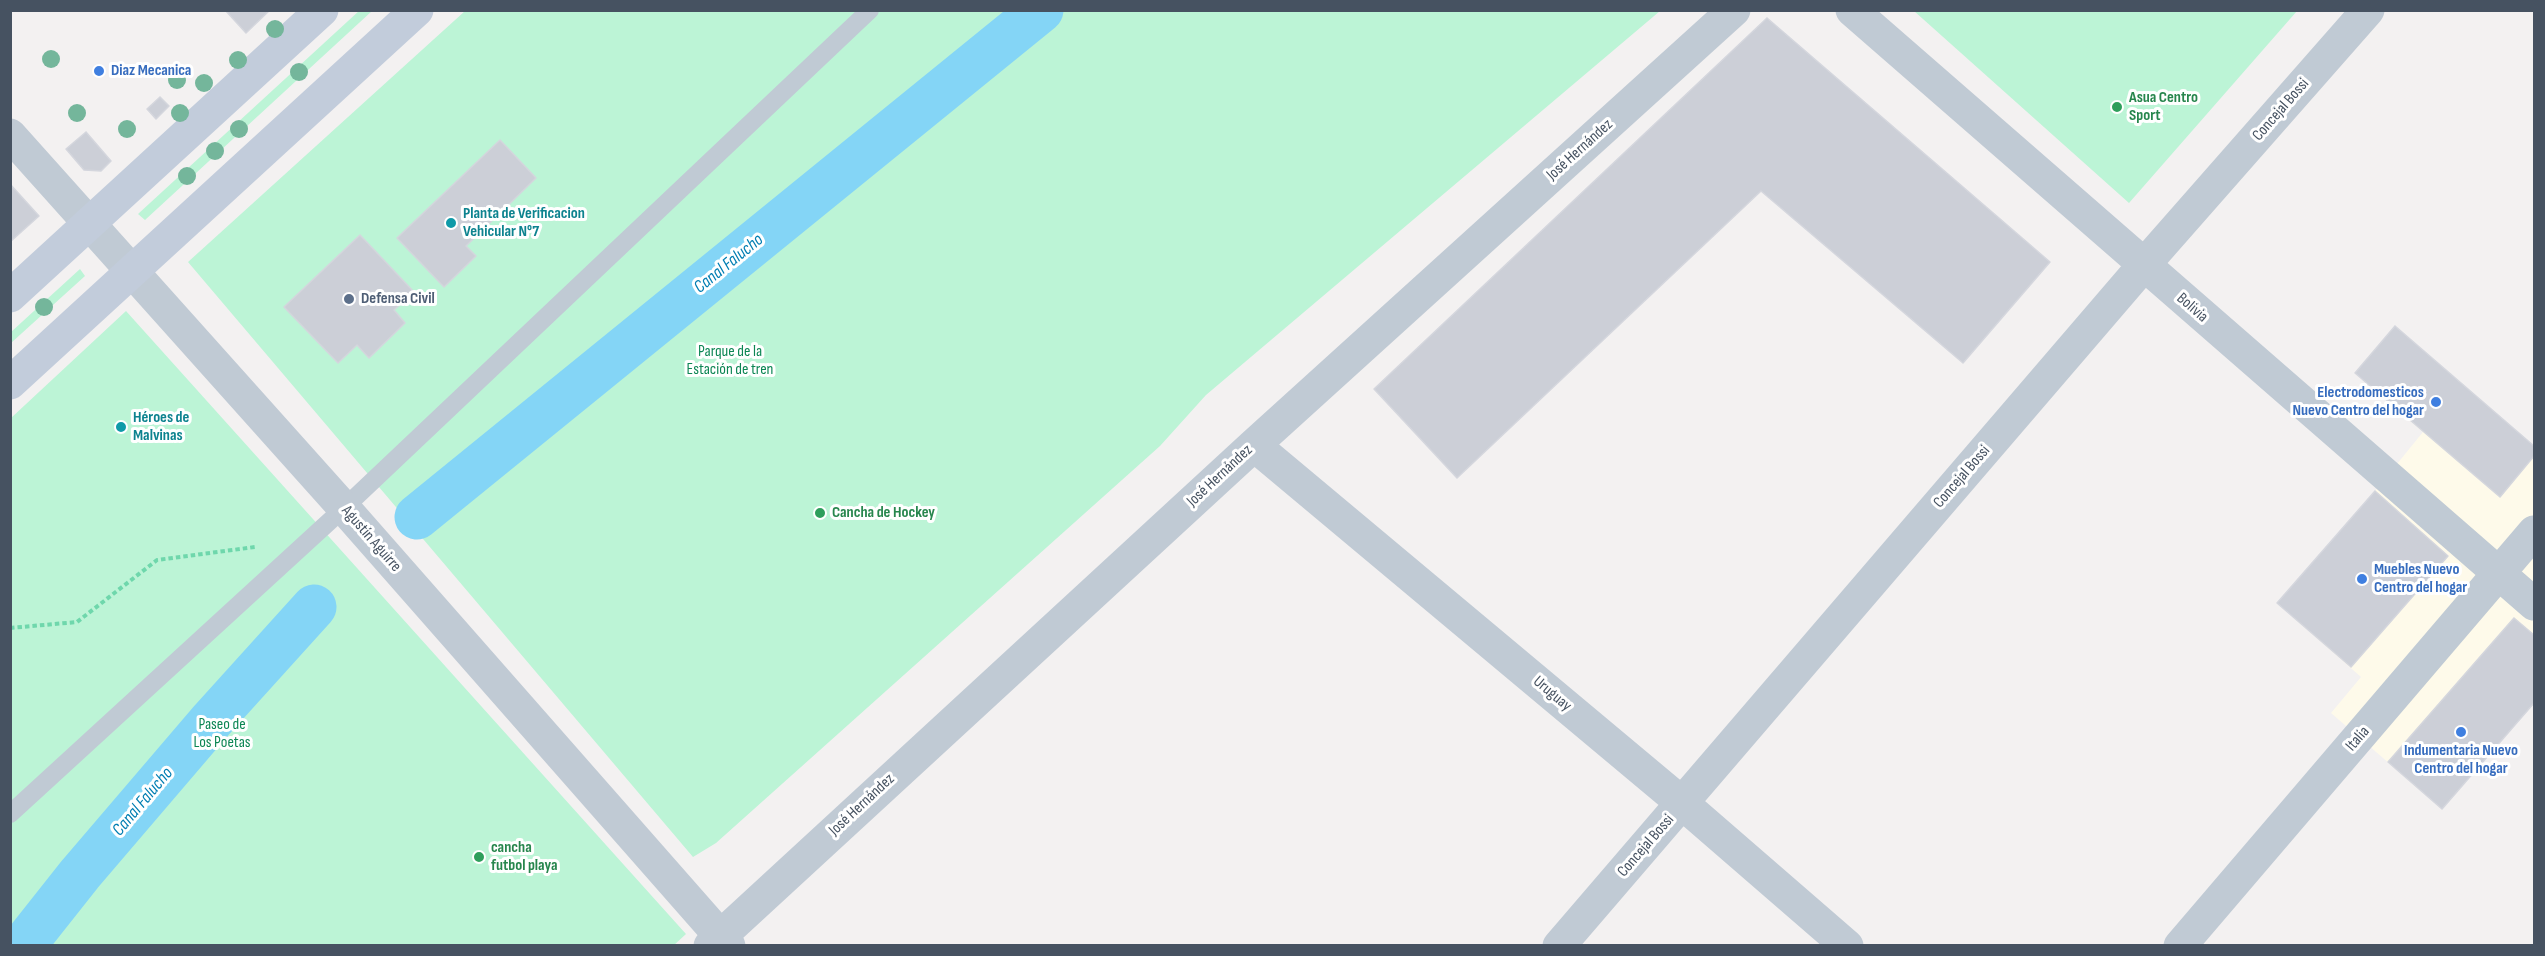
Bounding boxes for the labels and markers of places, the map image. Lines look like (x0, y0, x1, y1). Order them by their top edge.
place label: Diaz Mecanica (111, 61, 191, 81)
marker: Diaz Mecanica (92, 64, 106, 78)
place label: Asua Centro Sport (2129, 88, 2198, 126)
marker: Asua Centro Sport (2110, 100, 2124, 114)
place label: Planta de Verificacion Vehicular N°7 (463, 204, 585, 242)
marker: Planta de Verificacion Vehicular N°7 (444, 216, 458, 230)
place label: Defensa Civil (361, 289, 435, 309)
marker: Defensa Civil (342, 292, 356, 306)
place label: Electrodomesticos Nuevo Centro del hogar (2292, 383, 2424, 421)
marker: Electrodomesticos Nuevo Centro del hogar (2429, 395, 2443, 409)
place label: Héroes de Malvinas (133, 408, 189, 446)
marker: Héroes de Malvinas (114, 420, 128, 434)
place label: Cancha de Hockey (832, 503, 935, 523)
marker: Cancha de Hockey (813, 506, 827, 520)
place label: Muebles Nuevo Centro del hogar (2374, 560, 2467, 598)
marker: Muebles Nuevo Centro del hogar (2355, 572, 2369, 586)
marker: Indumentaria Nuevo Centro del hogar (2454, 725, 2468, 739)
place label: Indumentaria Nuevo Centro del hogar (2404, 741, 2518, 779)
place label: cancha futbol playa (491, 838, 558, 876)
marker: cancha futbol playa (472, 850, 486, 864)

